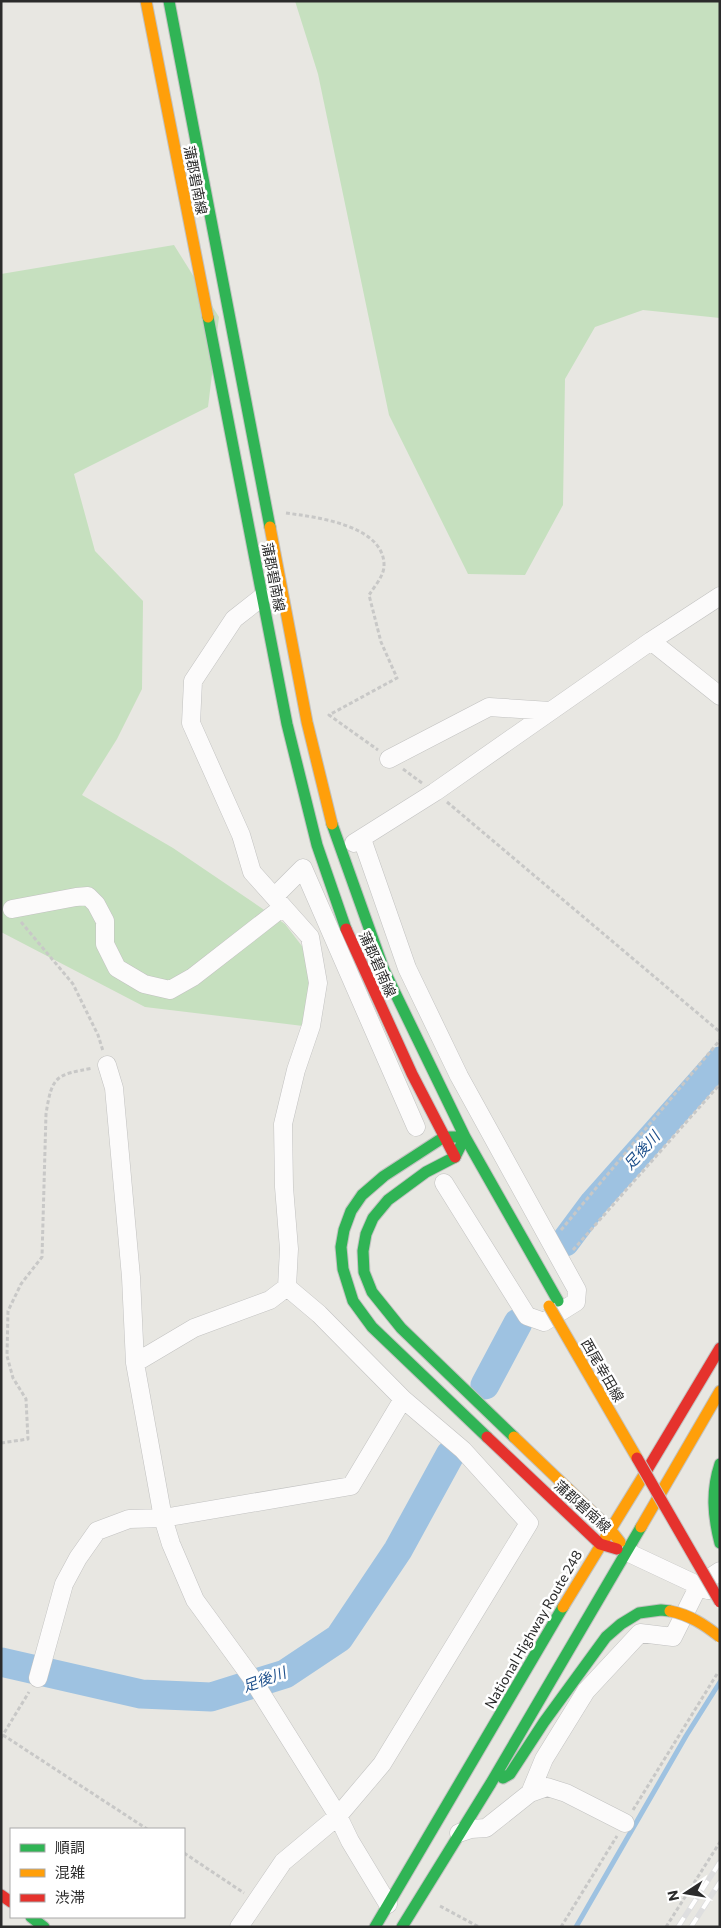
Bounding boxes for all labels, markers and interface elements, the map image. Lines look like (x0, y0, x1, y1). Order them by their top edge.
street label: 蒲郡碧南線 (181, 144, 211, 216)
street label: 蒲郡碧南線 (259, 541, 289, 613)
street label: 蒲郡碧南線 (356, 929, 400, 999)
water label: 足後川 (619, 1126, 664, 1173)
street label: 西尾幸田線 (578, 1335, 628, 1405)
street label: 蒲郡碧南線 (551, 1476, 615, 1536)
street label: National Highway Route 248 (481, 1547, 585, 1711)
water label: 足後川 (240, 1662, 290, 1695)
legend (10, 1828, 185, 1918)
text: 順調 (55, 1838, 85, 1856)
text: 混雑 (55, 1863, 85, 1881)
north arrow (661, 1868, 711, 1918)
text: 渋滞 (55, 1888, 85, 1906)
text: N (663, 1889, 682, 1903)

